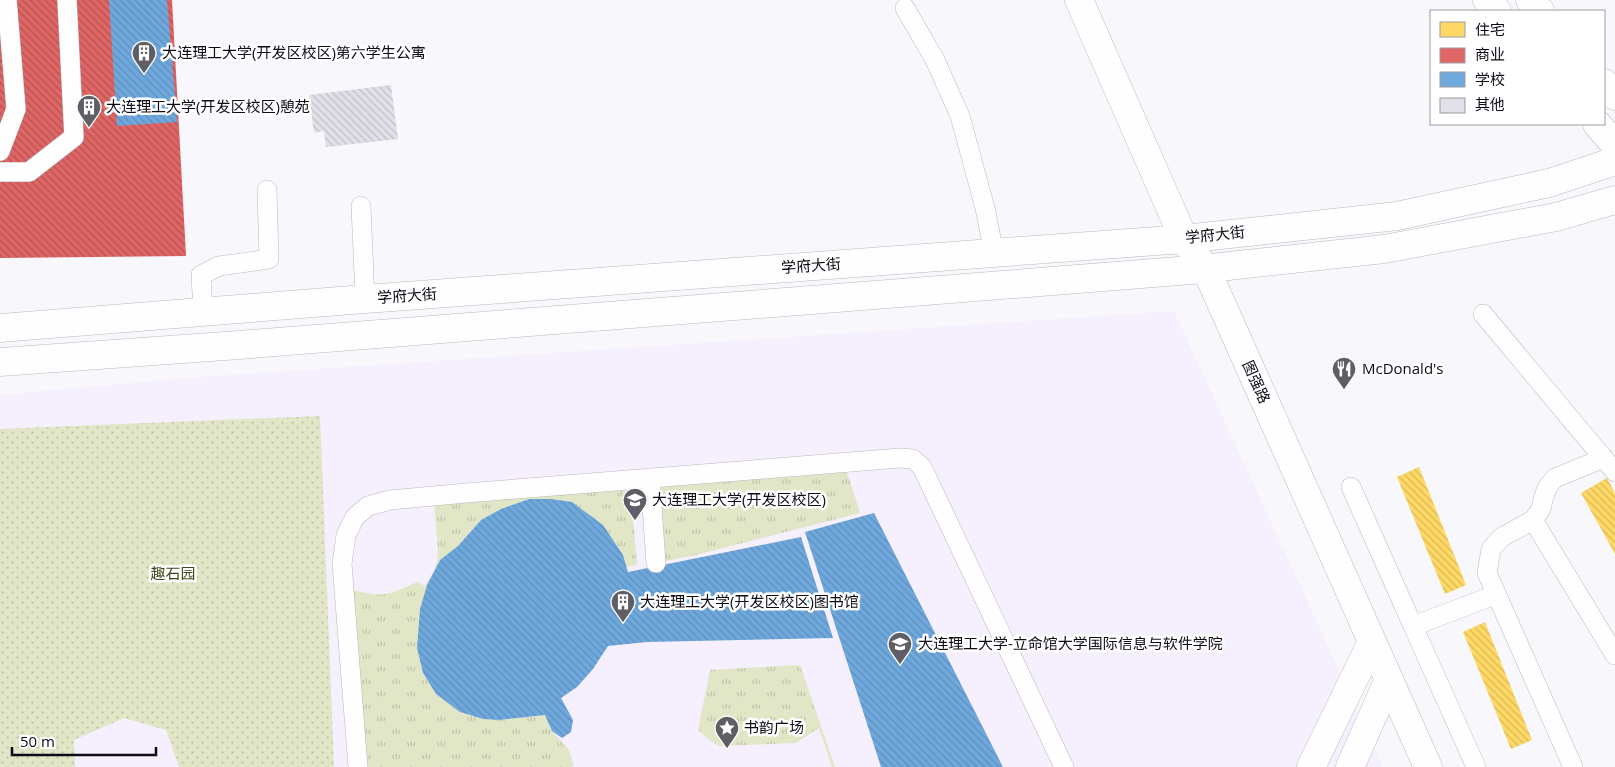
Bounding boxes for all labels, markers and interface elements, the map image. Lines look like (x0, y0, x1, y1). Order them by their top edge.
legend (1430, 10, 1605, 125)
text: 住宅 (1475, 19, 1505, 39)
building icon: 大连理工大学(开发区校区)第六学生公寓 (131, 40, 157, 74)
place label: 大连理工大学(开发区校区)第六学生公寓 (162, 42, 426, 62)
text: 商业 (1475, 44, 1505, 64)
text: 学校 (1475, 69, 1505, 89)
building icon: 大连理工大学(开发区校区)憩苑 (76, 94, 102, 128)
text: 其他 (1475, 94, 1505, 114)
place label: 大连理工大学(开发区校区)憩苑 (106, 96, 310, 116)
street label: 学府大街 (1184, 221, 1246, 247)
street label: 学府大街 (780, 253, 842, 277)
street label: 学府大街 (376, 283, 438, 307)
restaurant icon: McDonald's (1331, 356, 1357, 390)
street label: 图强路 (1239, 357, 1275, 406)
place label: McDonald's (1362, 358, 1444, 378)
school or university icon: 大连理工大学(开发区校区) (622, 487, 648, 521)
place label: 大连理工大学(开发区校区) (652, 489, 826, 509)
park label: 趣石园 (150, 563, 196, 583)
building icon: 大连理工大学(开发区校区)图书馆 (610, 589, 636, 623)
place label: 大连理工大学(开发区校区)图书馆 (640, 591, 859, 611)
school or university icon: 大连理工大学-立命馆大学国际信息与软件学院 (887, 631, 913, 665)
place label: 大连理工大学-立命馆大学国际信息与软件学院 (918, 633, 1223, 653)
place icon: 书韵广场 (714, 715, 740, 749)
place label: 书韵广场 (744, 717, 804, 737)
scale bar (12, 724, 156, 756)
text: 50 m (20, 731, 55, 751)

